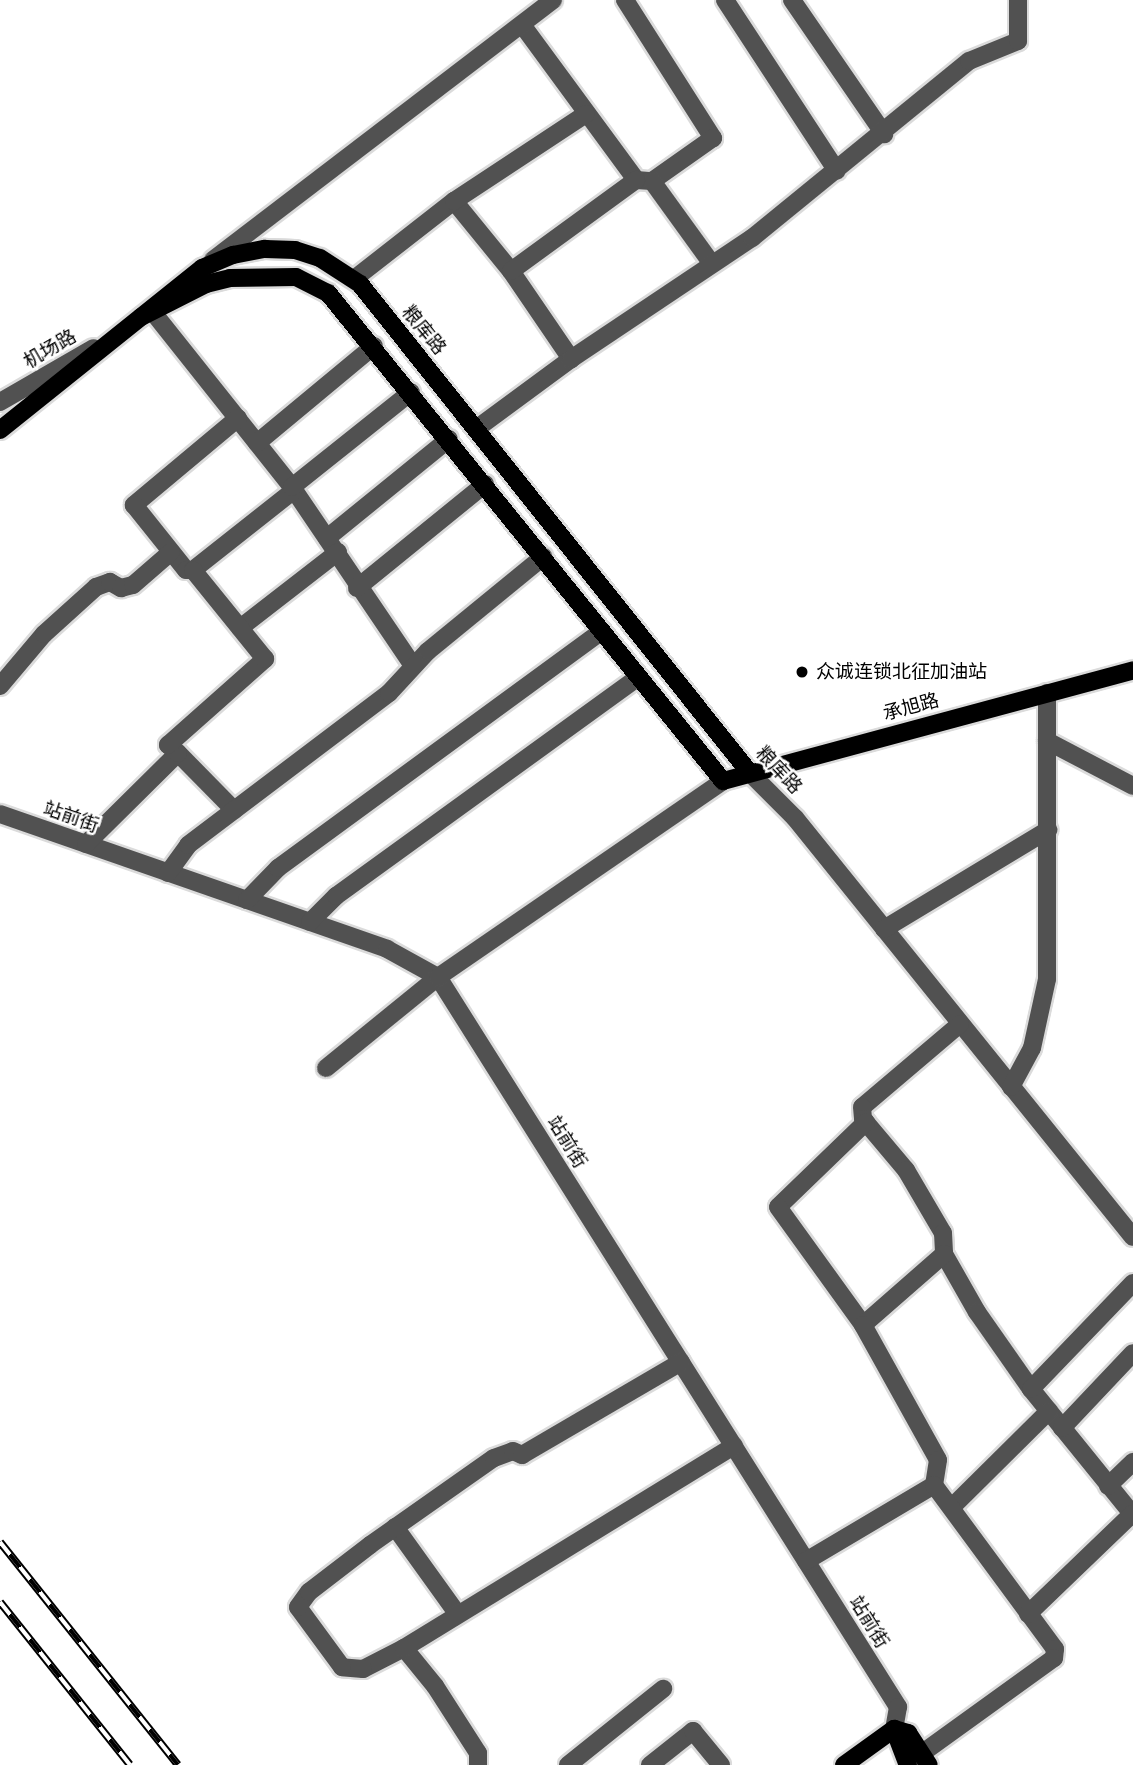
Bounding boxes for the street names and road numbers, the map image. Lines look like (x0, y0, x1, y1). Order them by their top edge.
street label: 粮库路 (397, 301, 451, 359)
street label: 机场路 (20, 325, 80, 373)
street label: 承旭路 (881, 689, 941, 725)
street label: 粮库路 (751, 741, 807, 799)
street label: 站前街 (40, 797, 102, 837)
street label: 站前街 (542, 1112, 592, 1172)
street label: 站前街 (844, 1592, 894, 1652)

